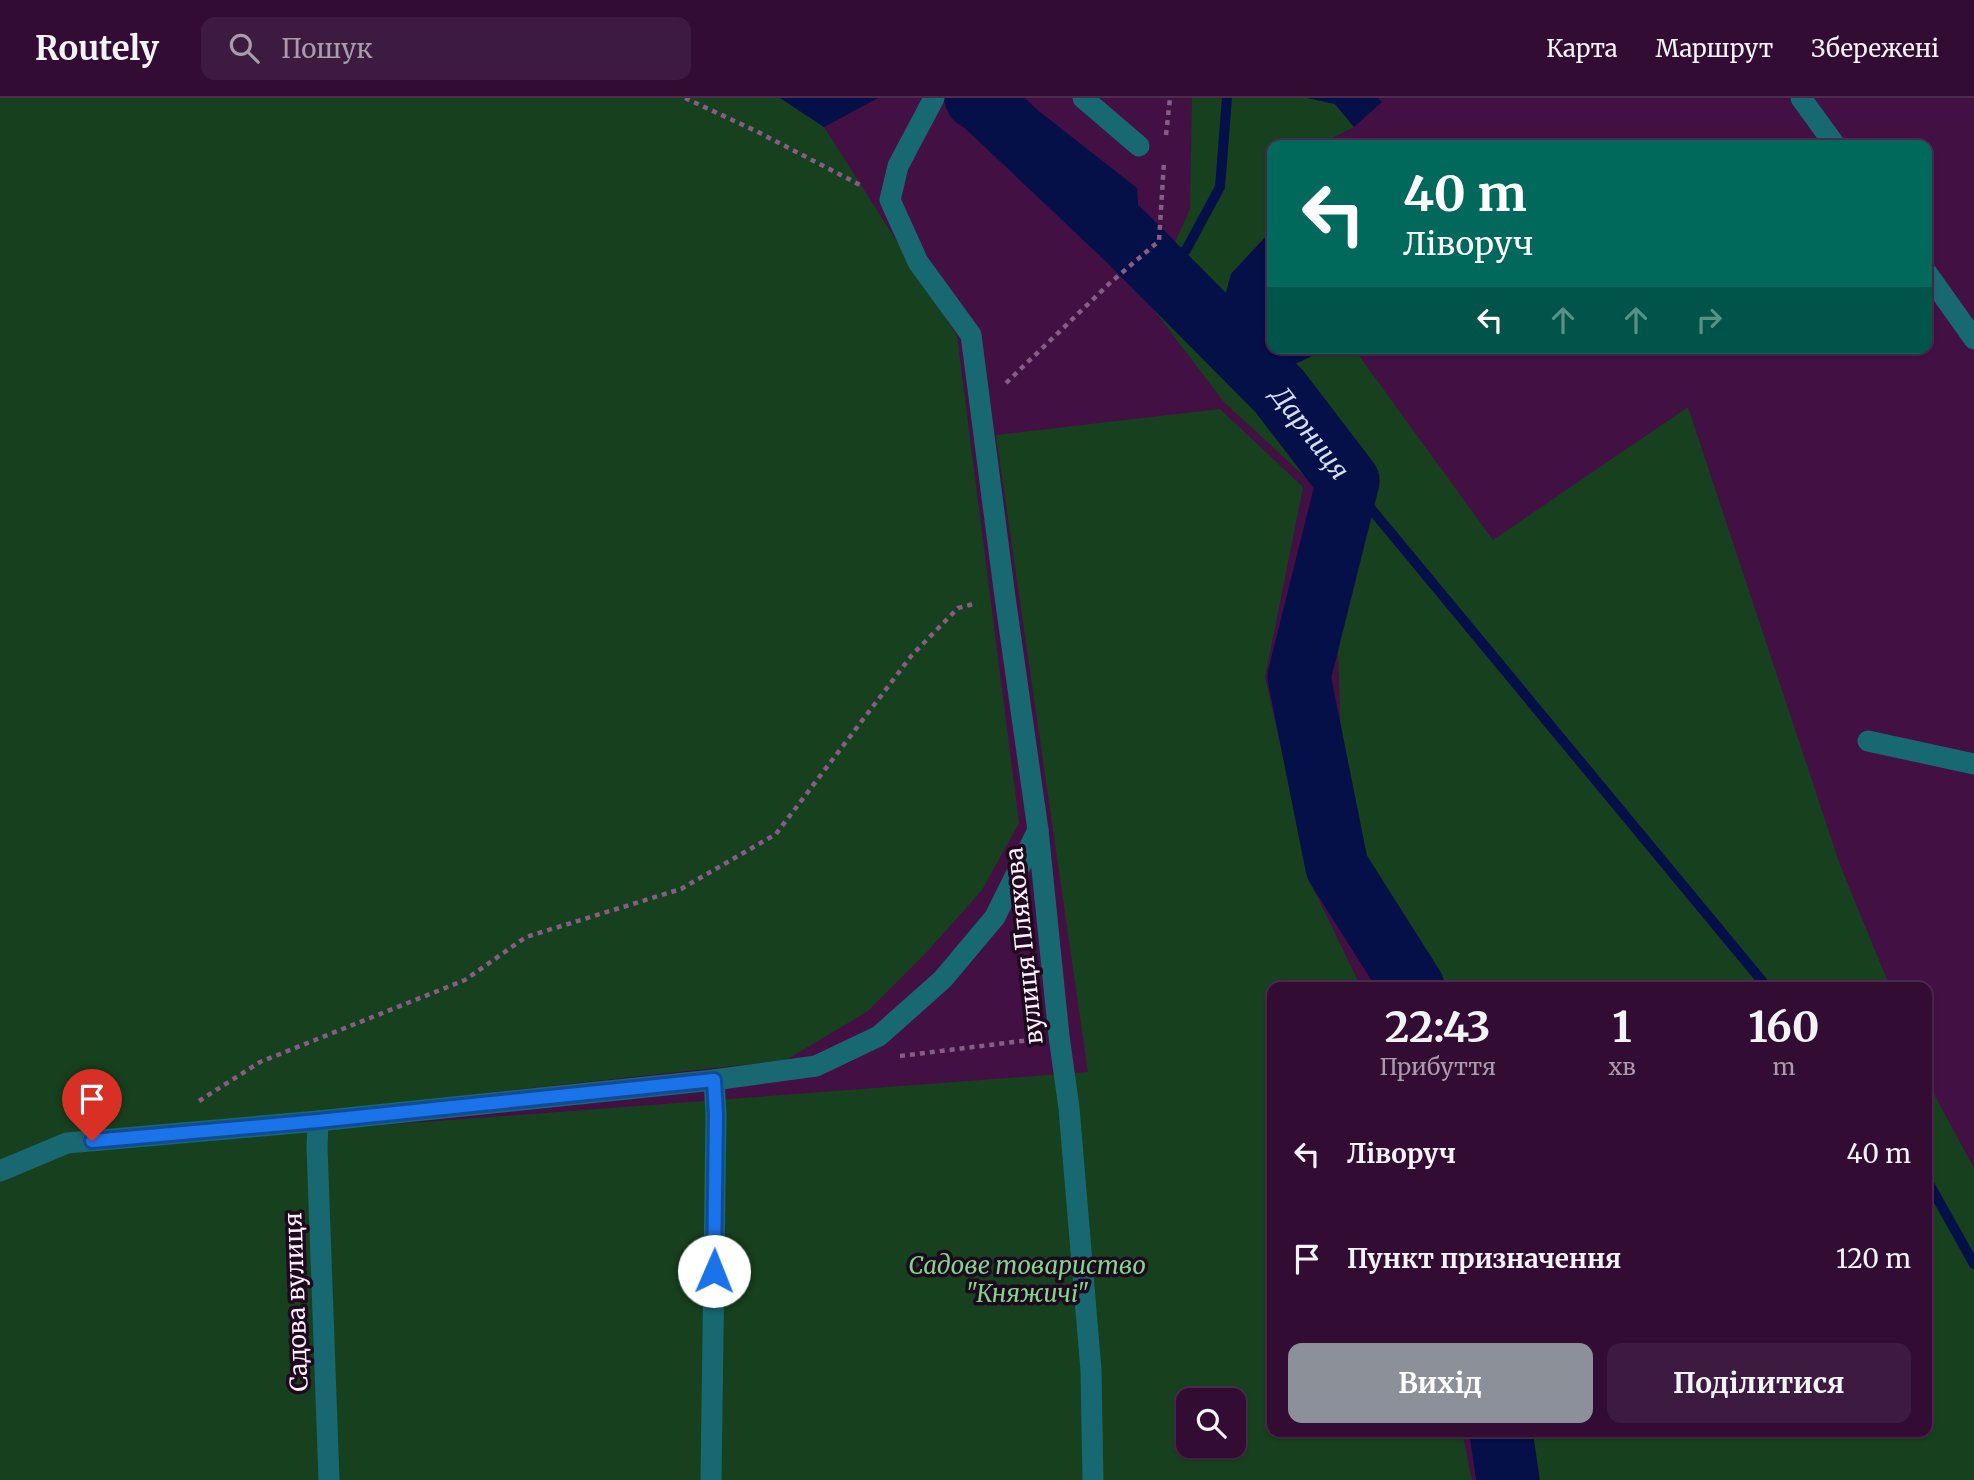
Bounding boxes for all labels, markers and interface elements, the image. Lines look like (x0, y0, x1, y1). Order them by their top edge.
search box (201, 17, 691, 80)
text: Routely (35, 28, 159, 69)
icon: search (225, 29, 263, 67)
text: Пошук (281, 32, 373, 65)
text: Карта (1546, 33, 1618, 64)
text: Маршрут (1656, 33, 1773, 64)
text: Збережені (1811, 33, 1939, 64)
text: 40 m (1403, 163, 1527, 224)
icon: left (1288, 168, 1379, 259)
text: Ліворуч (1403, 224, 1533, 264)
icon: left (1471, 301, 1509, 339)
icon: ahead (1544, 301, 1582, 339)
icon: ahead (1617, 301, 1655, 339)
icon: right (1690, 301, 1728, 339)
water label: Дарниця (1263, 378, 1357, 485)
street label: вулиця Пляхова (998, 846, 1050, 1046)
text: 22:43 (1385, 1001, 1491, 1053)
text: 1 (1612, 1001, 1632, 1053)
text: 160 (1748, 1001, 1820, 1053)
text: Прибуття (1379, 1052, 1496, 1081)
text: хв (1608, 1052, 1636, 1081)
text: m (1772, 1052, 1795, 1081)
pin (62, 1069, 122, 1141)
icon: arrive (73, 1080, 111, 1118)
icon: left (1288, 1135, 1326, 1173)
text: Ліворуч (1347, 1137, 1456, 1170)
text: 40 m (1847, 1137, 1911, 1170)
street label: Садова вулиця (277, 1212, 315, 1392)
position arrow (677, 1234, 751, 1308)
icon: arrive (1288, 1240, 1326, 1278)
text: Пункт призначення (1347, 1242, 1621, 1275)
text: 120 m (1836, 1242, 1911, 1275)
park label: Садове товариство "Княжичі" (908, 1250, 1146, 1309)
button: Вихід (1288, 1343, 1593, 1423)
button: Поділитися (1607, 1343, 1911, 1423)
map controls (1176, 1388, 1246, 1458)
button: search (1176, 1388, 1246, 1458)

